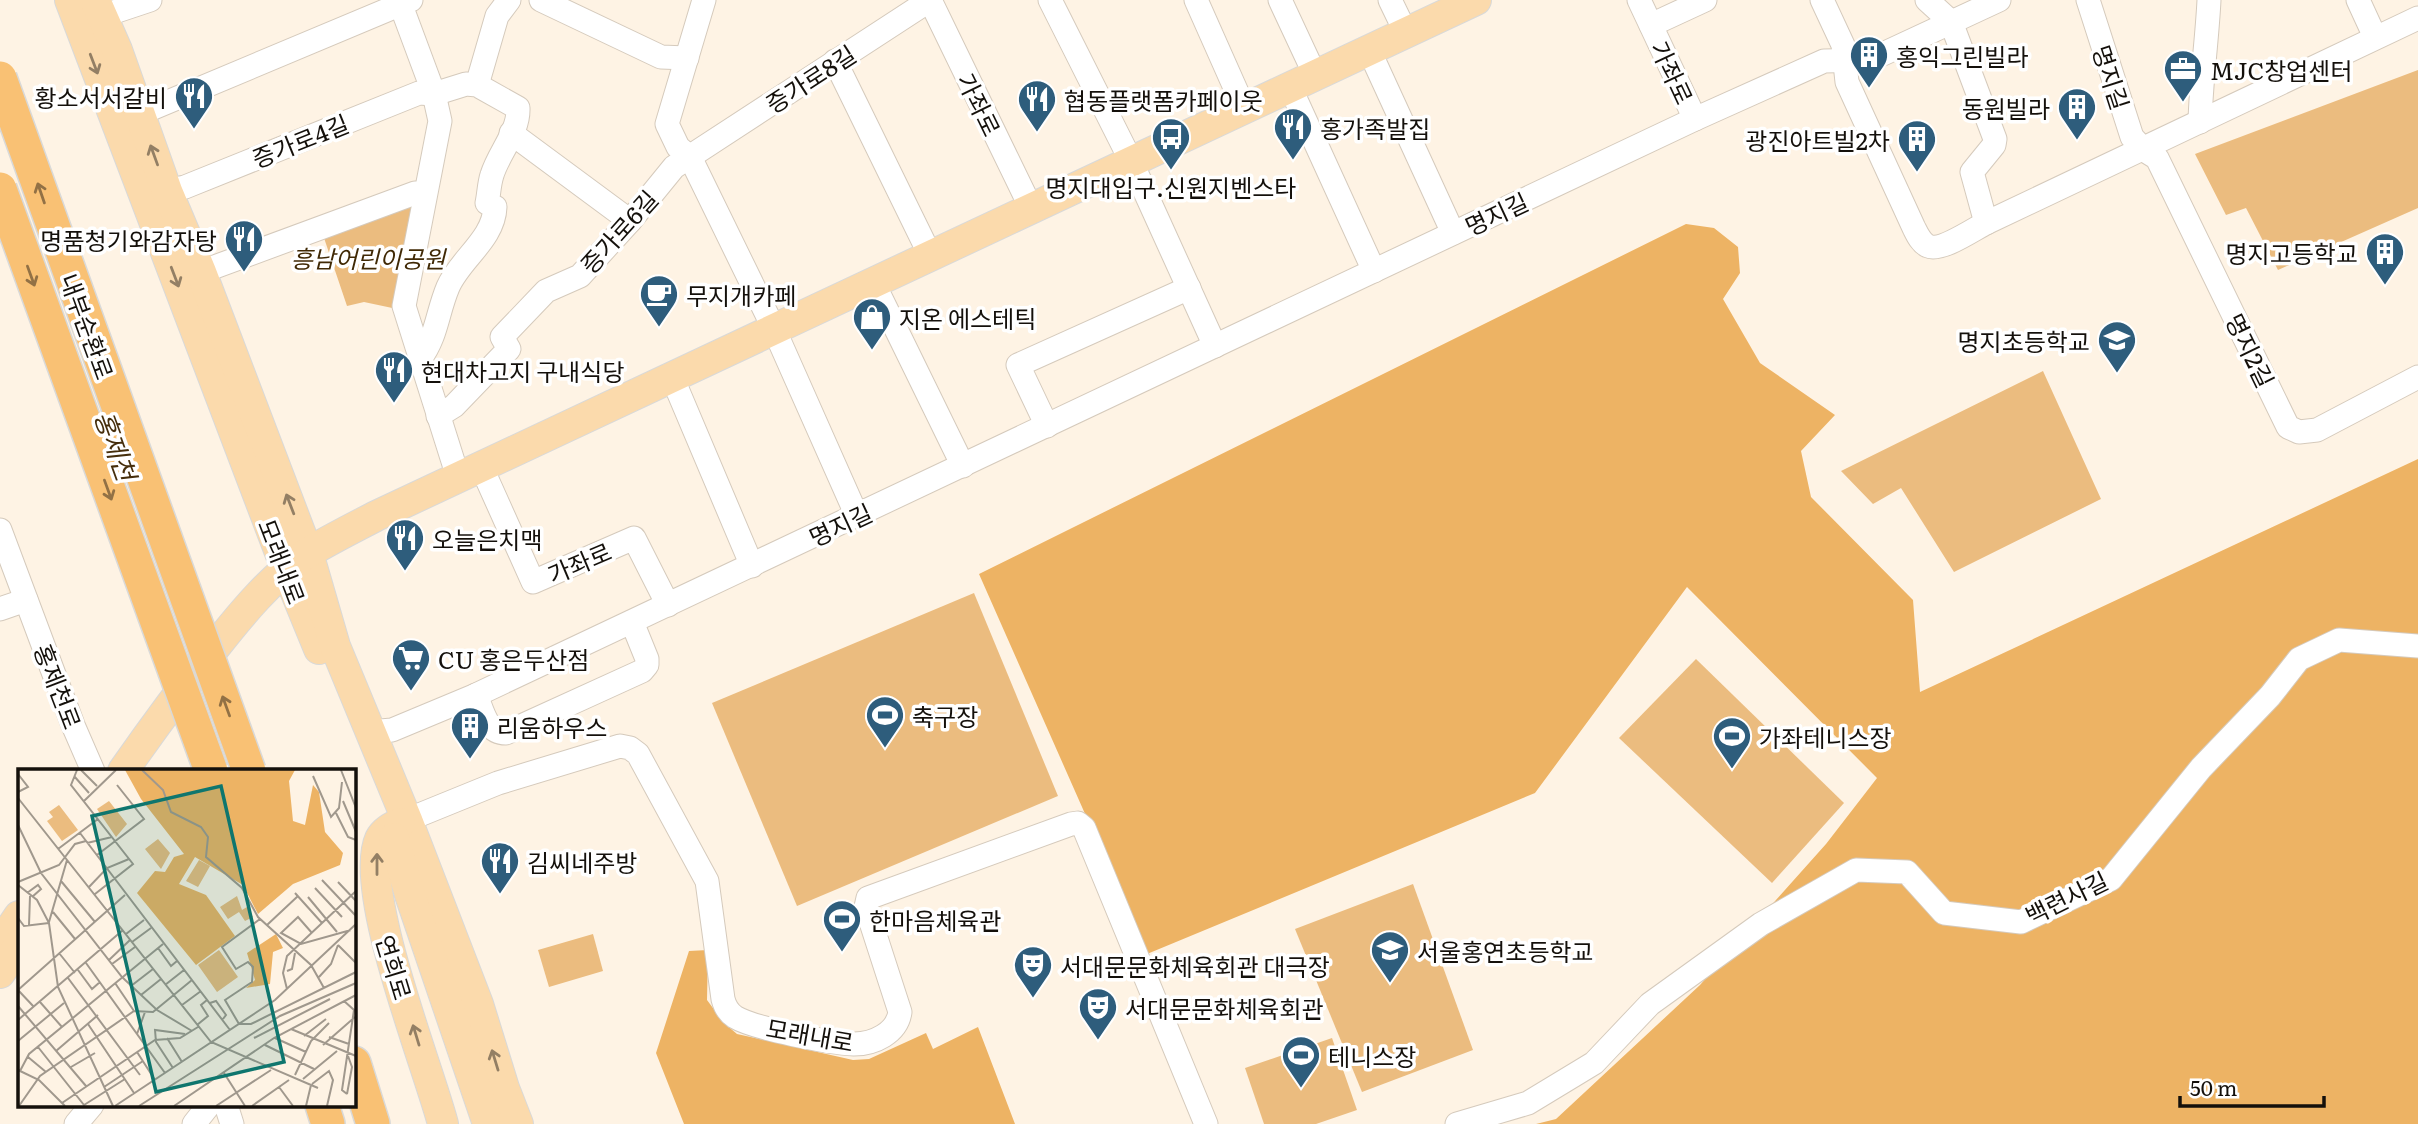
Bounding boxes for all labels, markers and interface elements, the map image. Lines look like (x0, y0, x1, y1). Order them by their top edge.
building icon: 홍익그린빌라 (1848, 34, 1890, 89)
street label: 가좌로 (1643, 35, 1703, 109)
street label: 증가로8길 (758, 36, 862, 120)
place label: 홍익그린빌라 (1896, 38, 2028, 73)
street label: 명지길 (2085, 40, 2139, 114)
office icon: MJC창업센터 (2162, 48, 2204, 103)
one-way arrow (89, 52, 102, 74)
place label: MJC창업센터 (2210, 52, 2353, 87)
street label: 가좌로 (950, 67, 1010, 141)
restaurant icon: 황소서서갈비 (173, 75, 215, 130)
restaurant icon: 협동플랫폼카페이웃 (1016, 78, 1058, 133)
place label: 황소서서갈비 (35, 79, 167, 114)
place label: 협동플랫폼카페이웃 (1064, 82, 1263, 117)
building icon: 동원빌라 (2056, 86, 2098, 141)
place label: 동원빌라 (1962, 90, 2050, 125)
street label: 증가로4길 (246, 105, 354, 175)
restaurant icon: 홍가족발집 (1272, 106, 1314, 161)
place label: 홍가족발집 (1320, 110, 1430, 145)
bus stop icon: 명지대입구.신원지벤스타 (1150, 116, 1192, 171)
building icon: 광진아트빌2차 (1896, 118, 1938, 173)
place label: 광진아트빌2차 (1745, 122, 1890, 157)
one-way arrow (147, 144, 160, 166)
place label: 명지대입구.신원지벤스타 (1046, 169, 1296, 204)
one-way arrow (33, 182, 46, 204)
street label: 증가로6길 (571, 182, 665, 280)
street label: 명지길 (1459, 183, 1533, 243)
restaurant icon: 명품청기와감자탕 (223, 218, 265, 273)
place label: 명품청기와감자탕 (40, 222, 217, 257)
building icon: 명지고등학교 (2364, 231, 2406, 286)
place label: 명지고등학교 (2226, 235, 2358, 270)
park label: 흥남어린이공원 (291, 240, 447, 275)
one-way arrow (26, 265, 38, 287)
one-way arrow (170, 265, 182, 287)
street label: 내부순환로 (53, 268, 123, 384)
cafe icon: 무지개카페 (638, 273, 680, 328)
place label: 무지개카페 (686, 277, 796, 312)
shop icon: 지온 에스테틱 (851, 296, 893, 351)
place label: 지온 에스테틱 (899, 300, 1036, 335)
street label: 명지2길 (2218, 307, 2284, 393)
school or university icon: 명지초등학교 (2096, 319, 2138, 374)
place label: 명지초등학교 (1958, 323, 2090, 358)
restaurant icon: 현대차고지 구내식당 (373, 349, 415, 404)
place label: 현대차고지 구내식당 (421, 353, 625, 388)
water label: 홍제천 (86, 405, 149, 488)
one-way arrow (103, 479, 115, 501)
one-way arrow (282, 494, 295, 516)
street label: 명지길 (803, 494, 877, 554)
street label: 모래내로 (251, 513, 315, 609)
restaurant icon: 오늘은치맥 (384, 517, 426, 572)
place label: 오늘은치맥 (432, 521, 542, 556)
street label: 가좌로 (542, 533, 616, 591)
supermarket icon: CU 홍은두산점 (390, 637, 432, 692)
street label: 홍제천로 (27, 638, 91, 734)
place label: CU 홍은두산점 (438, 641, 589, 676)
sports icon: 축구장 (864, 694, 906, 749)
one-way arrow (219, 696, 231, 718)
place label: 축구장 (912, 698, 978, 733)
building icon: 리움하우스 (449, 705, 491, 760)
place label: 리움하우스 (497, 709, 607, 744)
sports icon: 가좌테니스장 (1711, 715, 1753, 770)
place label: 가좌테니스장 (1759, 719, 1891, 754)
inset map (18, 769, 355, 1106)
restaurant icon: 김씨네주방 (479, 840, 521, 895)
place label: 김씨네주방 (527, 844, 637, 879)
one-way arrow (370, 853, 384, 876)
street label: 백련사길 (2019, 862, 2113, 932)
sports icon: 한마음체육관 (821, 898, 863, 953)
place label: 한마음체육관 (869, 902, 1001, 937)
school or university icon: 서울홍연초등학교 (1369, 929, 1411, 984)
street label: 연희로 (369, 930, 421, 1004)
place label: 서울홍연초등학교 (1417, 933, 1594, 968)
theatre icon: 서대문문화체육회관 대극장 (1012, 944, 1054, 999)
place label: 서대문문화체육회관 대극장 (1060, 948, 1330, 983)
theatre icon: 서대문문화체육회관 (1077, 986, 1119, 1041)
place label: 서대문문화체육회관 (1125, 990, 1324, 1025)
street label: 모래내로 (763, 1009, 857, 1059)
one-way arrow (409, 1025, 422, 1047)
sports icon: 테니스장 (1280, 1034, 1322, 1089)
place label: 테니스장 (1328, 1038, 1416, 1073)
one-way arrow (488, 1049, 501, 1071)
scale bar (2180, 1064, 2324, 1108)
text: 50 m (2190, 1071, 2237, 1102)

